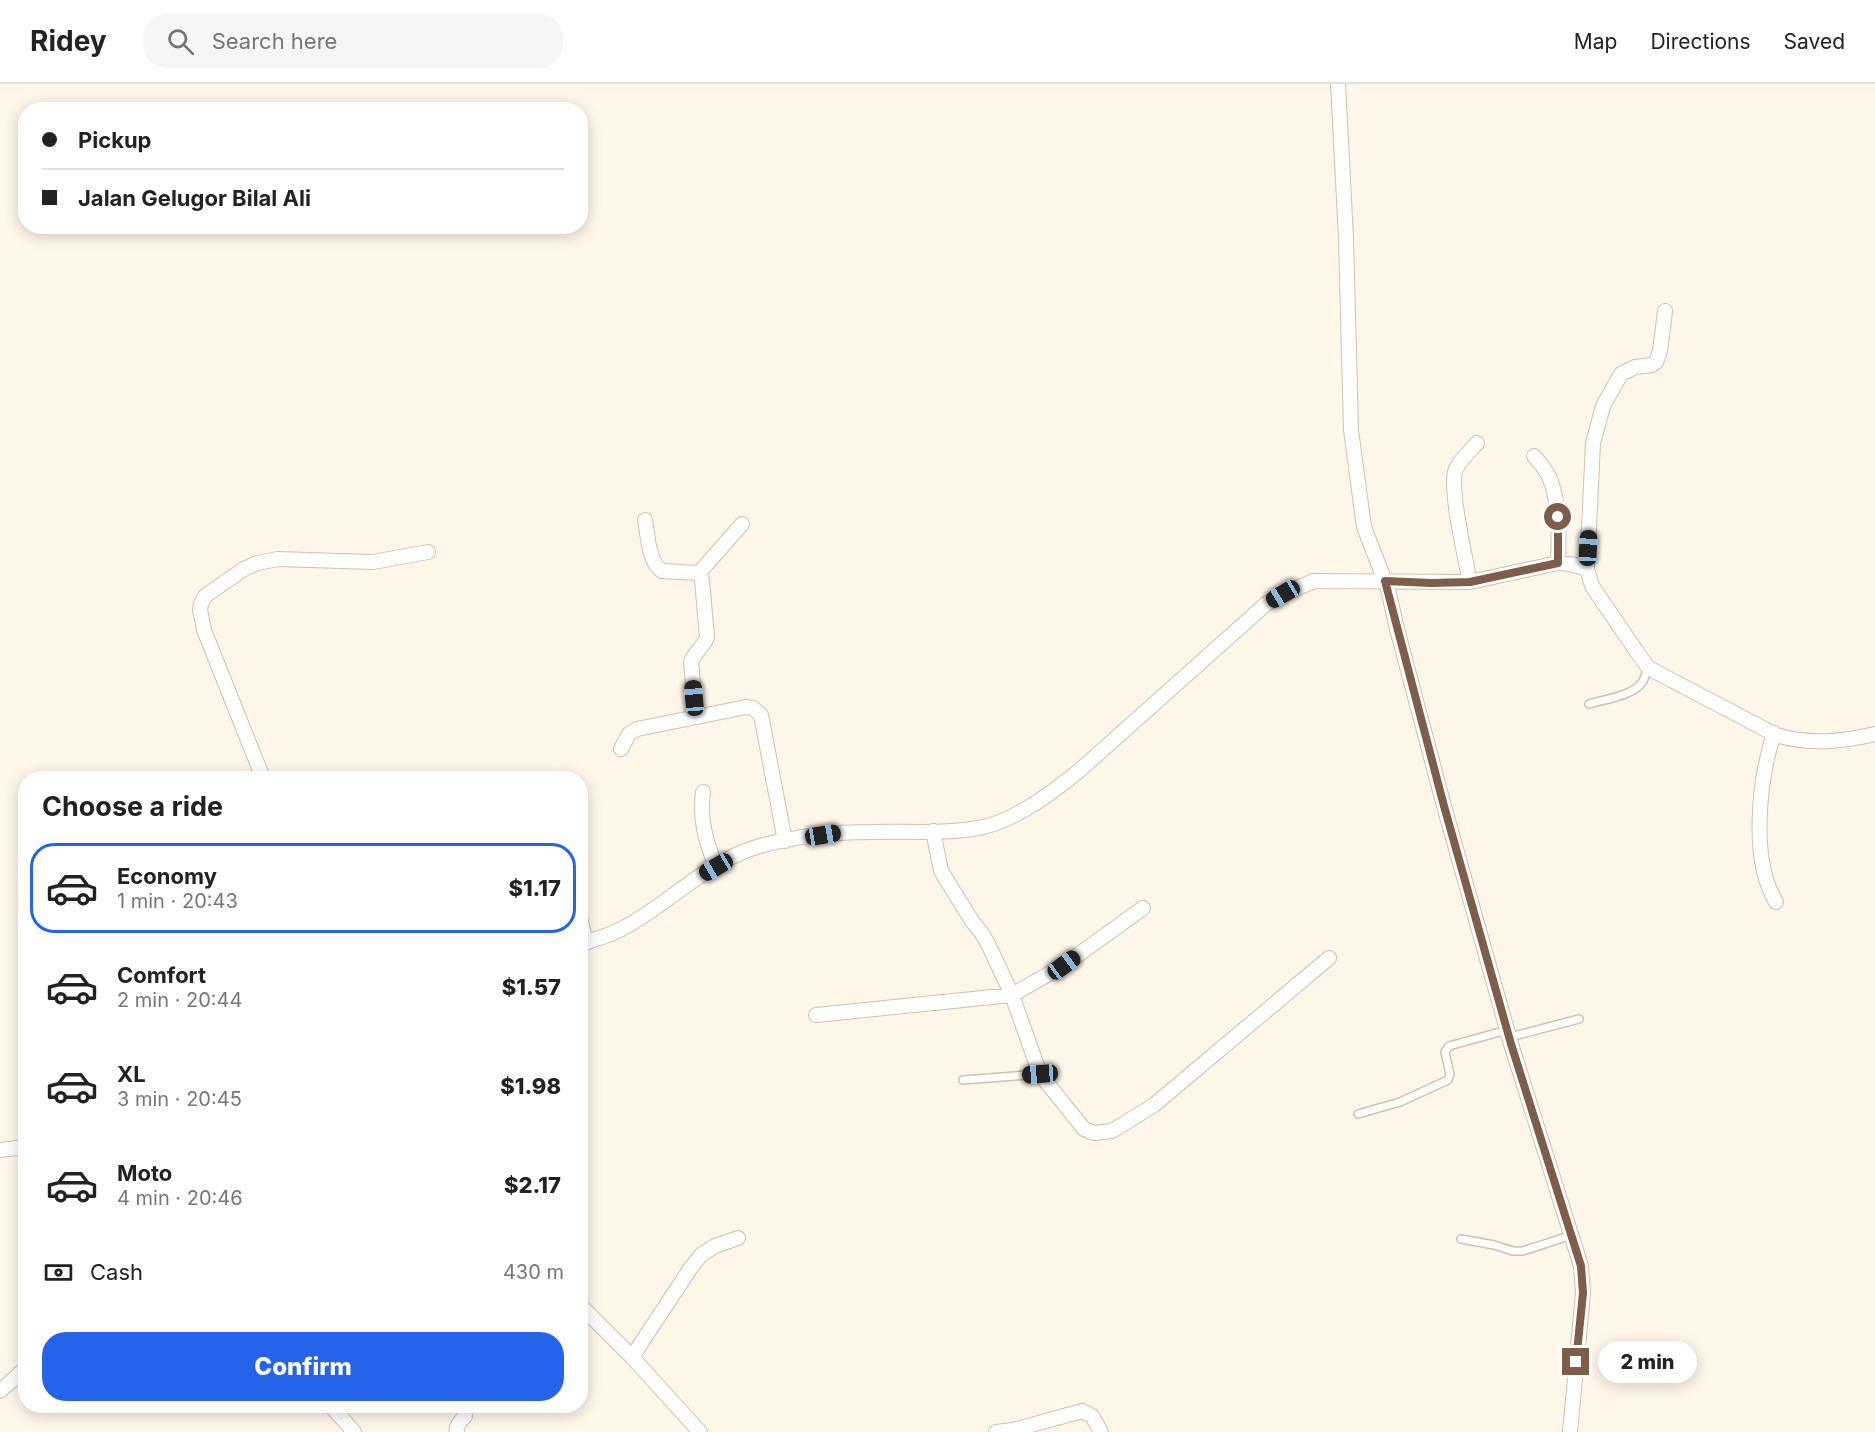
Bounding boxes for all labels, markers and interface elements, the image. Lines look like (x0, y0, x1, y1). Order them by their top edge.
search box (143, 14, 563, 68)
text: Ridey (30, 24, 107, 58)
icon: search (164, 25, 197, 58)
text: Search here (212, 28, 337, 54)
text: Map (1574, 29, 1617, 54)
text: Directions (1650, 29, 1751, 54)
text: Saved (1784, 29, 1845, 54)
text: Pickup (78, 127, 152, 153)
text: Jalan Gelugor Bilal Ali (78, 185, 311, 211)
route start (1544, 503, 1571, 530)
car (1578, 530, 1598, 566)
car (1263, 577, 1303, 611)
car (683, 679, 705, 717)
text: Choose a ride (42, 790, 223, 823)
car (804, 823, 842, 847)
car (696, 850, 736, 884)
icon: car (45, 861, 99, 915)
text: Economy (117, 863, 217, 889)
text: $1.17 (508, 875, 561, 901)
text: 1 min · 20:43 (117, 889, 238, 913)
car (1044, 947, 1084, 983)
icon: car (45, 960, 99, 1014)
text: Comfort (117, 962, 206, 988)
text: $1.57 (502, 974, 561, 1000)
text: 2 min · 20:44 (117, 988, 242, 1012)
icon: car (45, 1059, 99, 1113)
text: XL (117, 1061, 146, 1087)
car (1021, 1064, 1059, 1084)
text: $1.98 (500, 1073, 561, 1099)
text: 3 min · 20:45 (117, 1087, 242, 1111)
icon: car (45, 1158, 99, 1212)
text: Moto (117, 1160, 172, 1186)
text: $2.17 (504, 1172, 561, 1198)
text: 4 min · 20:46 (117, 1186, 243, 1210)
icon: cash (42, 1256, 75, 1289)
text: Cash (90, 1259, 143, 1285)
text: 430 m (503, 1260, 564, 1284)
button: Confirm (42, 1332, 564, 1401)
callout: 2 min (1597, 1341, 1696, 1383)
route end (1562, 1348, 1589, 1375)
text: 2 min (1620, 1350, 1675, 1374)

